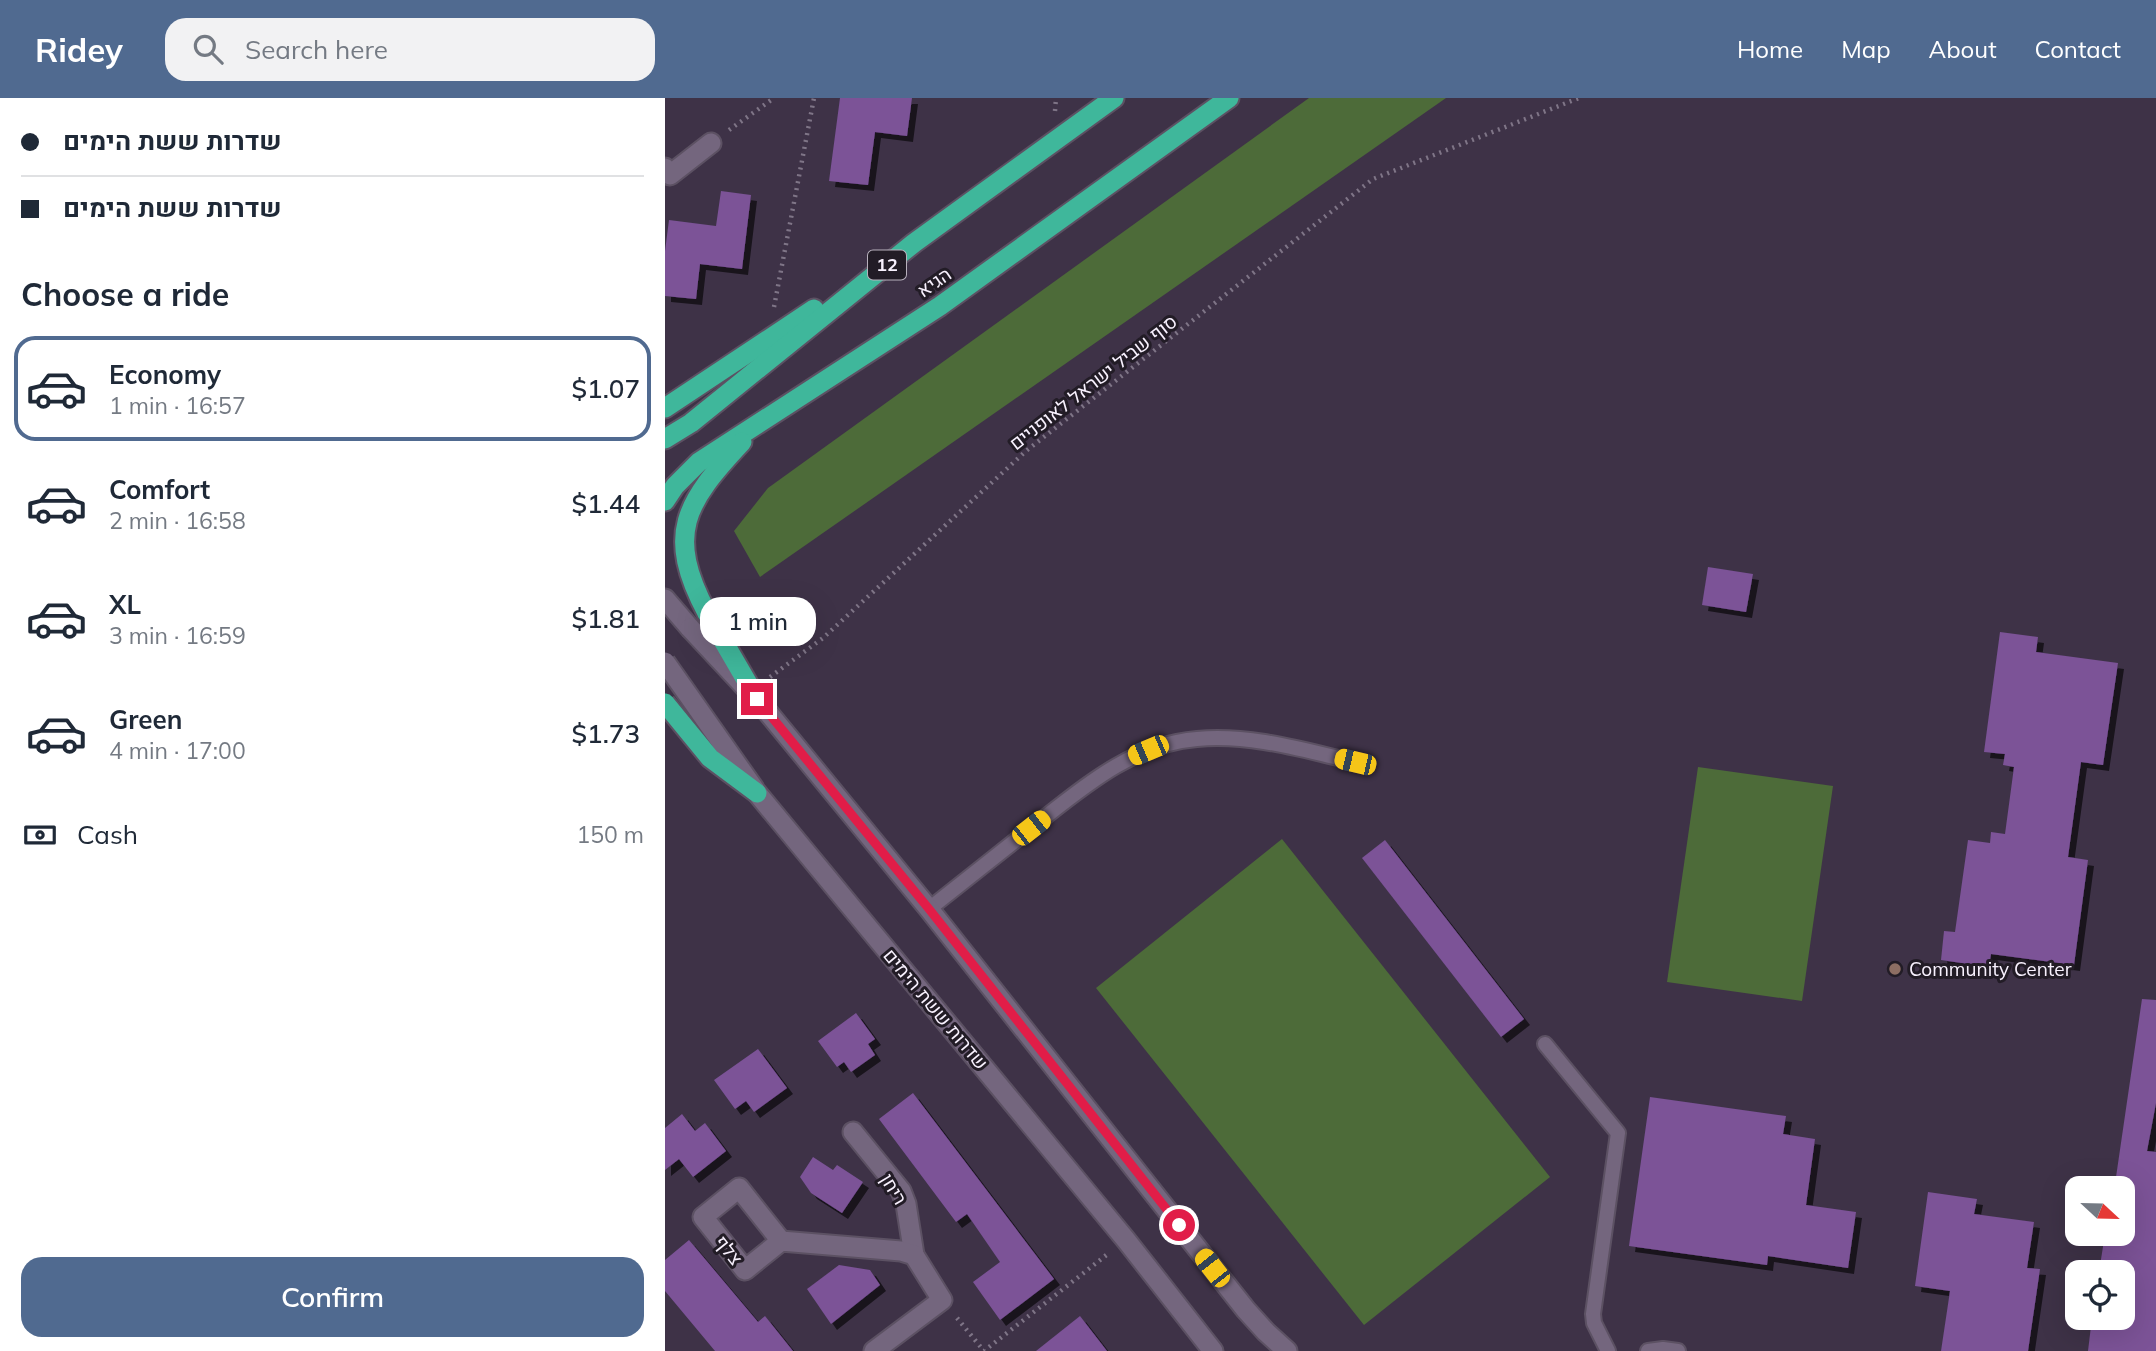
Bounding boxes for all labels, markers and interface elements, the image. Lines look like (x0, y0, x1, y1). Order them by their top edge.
search box (165, 18, 655, 81)
text: Ridey (35, 29, 123, 70)
icon: search (189, 30, 227, 68)
text: Search here (245, 33, 388, 66)
text: Home (1737, 34, 1803, 64)
text: Map (1841, 34, 1891, 64)
text: About (1929, 34, 1997, 64)
text: Contact (2035, 34, 2121, 64)
text: שדרות ששת הימים (63, 124, 282, 157)
text: שדרות ששת הימים (63, 191, 282, 224)
road number: 12 (868, 250, 906, 280)
street label: הגיא (912, 262, 956, 302)
text: Choose a ride (21, 274, 229, 314)
street label: סוף שביל ישראל לאופניים (1004, 309, 1182, 455)
icon: car (25, 357, 88, 420)
text: Economy (109, 358, 221, 391)
text: $1.07 (571, 372, 640, 405)
text: 1 min · 16:57 (109, 391, 246, 420)
icon: car (25, 472, 88, 535)
text: Comfort (109, 473, 210, 506)
text: $1.44 (571, 487, 640, 520)
text: 2 min · 16:58 (109, 506, 246, 535)
icon: car (25, 587, 88, 650)
text: XL (109, 588, 141, 621)
callout: 1 min (699, 598, 815, 646)
text: $1.81 (571, 602, 640, 635)
text: 1 min (728, 607, 788, 636)
text: 3 min · 16:59 (109, 621, 246, 650)
route end (741, 683, 773, 715)
icon: car (25, 702, 88, 765)
text: Green (109, 703, 182, 736)
text: $1.73 (571, 717, 640, 750)
car (1125, 732, 1172, 768)
text: 4 min · 17:00 (109, 736, 246, 765)
car (1333, 747, 1378, 777)
car (1008, 807, 1055, 849)
icon: cash (21, 816, 59, 854)
text: Cash (77, 818, 138, 851)
text: 150 m (576, 820, 644, 849)
street label: שדרות ששת הימים (878, 944, 994, 1074)
place label: Community Center (1909, 957, 2072, 981)
marker: Community Center (1887, 961, 1903, 977)
street label: ריחן (875, 1169, 913, 1209)
north arrow (2065, 1176, 2135, 1246)
map controls (2065, 1176, 2135, 1330)
route start (1163, 1209, 1195, 1241)
street label: צלף (710, 1230, 748, 1270)
car (1191, 1245, 1234, 1291)
button: Confirm (21, 1257, 644, 1337)
button: locate (2065, 1260, 2135, 1330)

